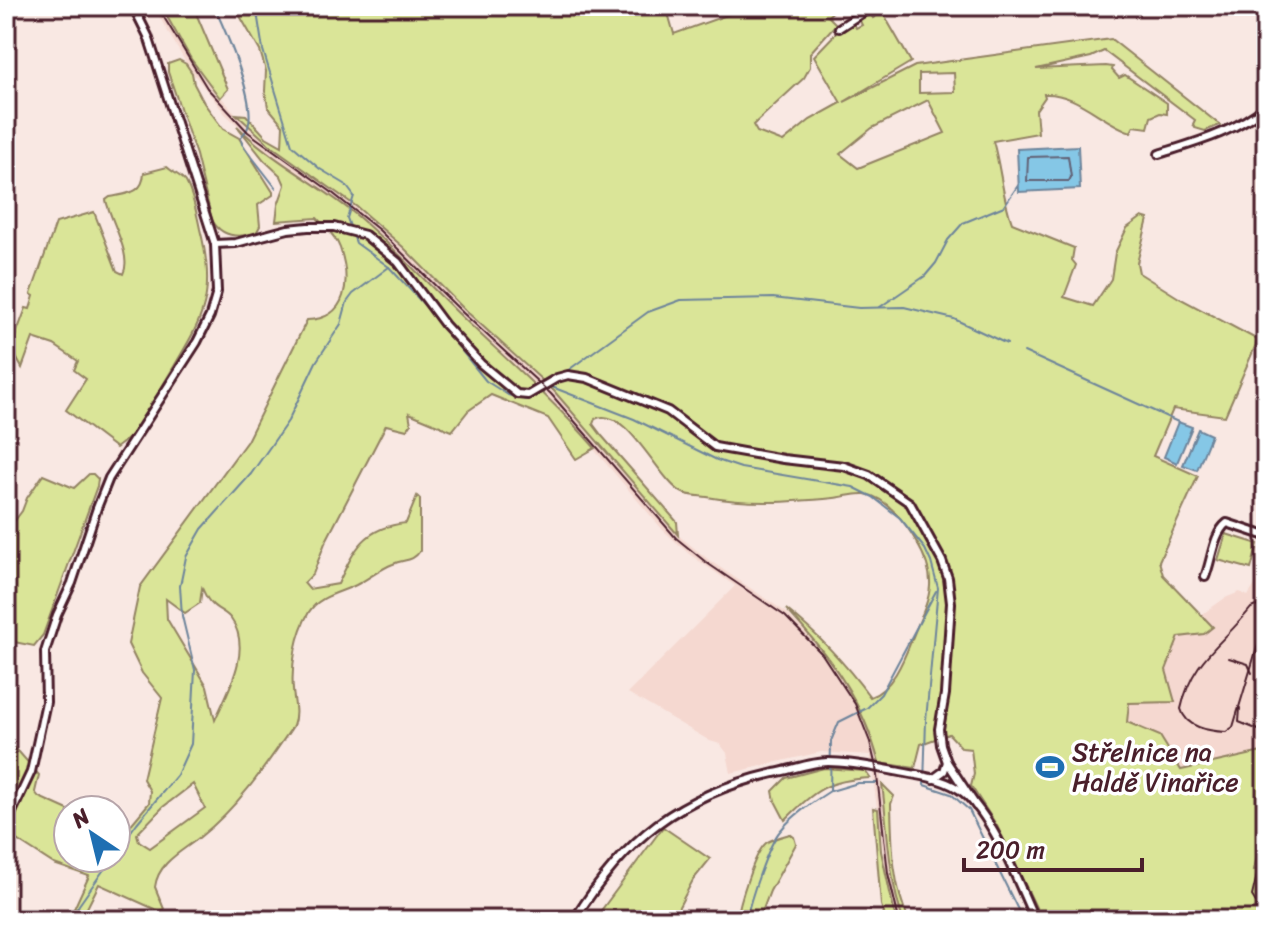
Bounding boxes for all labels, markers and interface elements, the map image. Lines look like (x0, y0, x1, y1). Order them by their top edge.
place label: Střelnice na Haldě Vinařice (1072, 729, 1239, 805)
sports icon: Střelnice na Haldě Vinařice (1035, 752, 1065, 782)
north arrow (52, 794, 132, 874)
text: N (63, 797, 99, 839)
scale bar (964, 822, 1142, 872)
text: 200 m (976, 829, 1045, 871)

